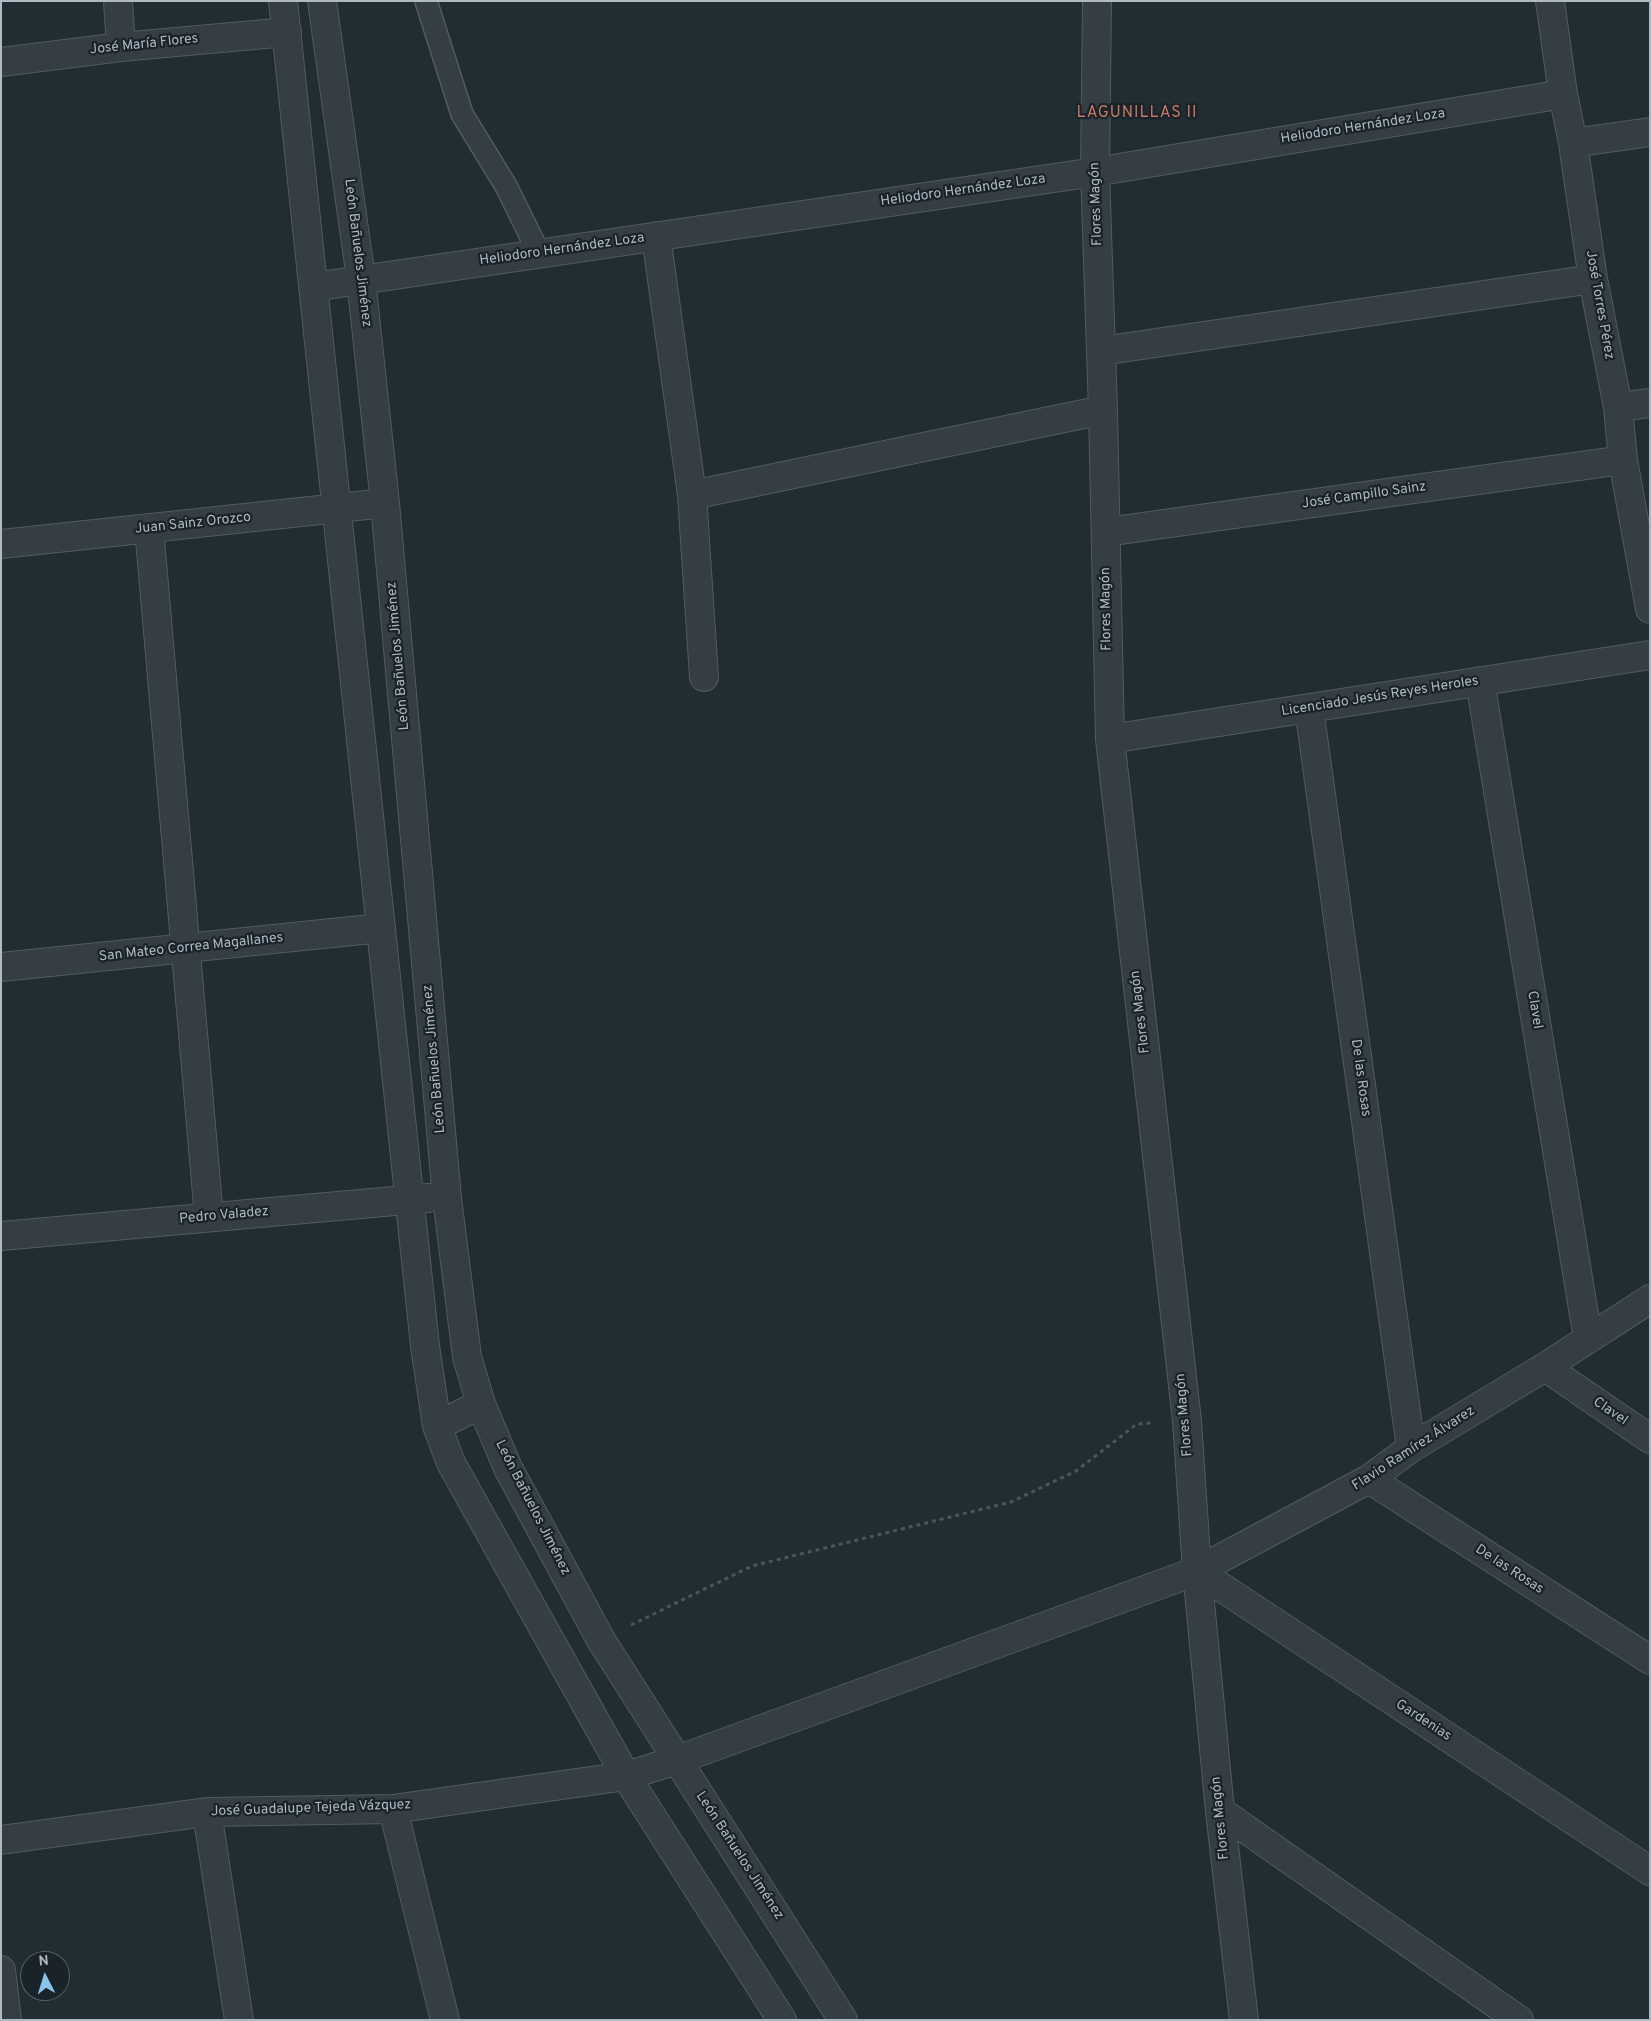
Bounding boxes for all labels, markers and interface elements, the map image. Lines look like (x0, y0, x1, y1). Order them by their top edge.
street label: José María Flores (89, 31, 199, 59)
district label: LAGUNILLAS II (1075, 104, 1199, 124)
street label: Heliodoro Hernández Loza (1280, 106, 1446, 148)
street label: Flores Magón (1087, 162, 1107, 246)
street label: Heliodoro Hernández Loza (880, 171, 1046, 211)
street label: León Bañuelos Jiménez (340, 178, 374, 328)
street label: Heliodoro Hernández Loza (479, 230, 645, 270)
street label: José Torres Pérez (1581, 249, 1617, 361)
street label: José Campillo Sainz (1301, 479, 1427, 513)
street label: Juan Sainz Orozco (134, 510, 252, 538)
street label: Flores Magón (1098, 567, 1116, 651)
street label: León Bañuelos Jiménez (384, 581, 414, 731)
street label: Licenciado Jesús Reyes Heroles (1280, 673, 1480, 721)
street label: San Mateo Correa Magallanes (98, 930, 284, 966)
street label: Flores Magón (1128, 970, 1154, 1054)
street label: León Bañuelos Jiménez (420, 984, 450, 1134)
street label: Clavel (1523, 990, 1545, 1030)
street label: De las Rosas (1346, 1038, 1374, 1118)
street label: Pedro Valadez (179, 1204, 269, 1228)
street label: Flores Magón (1173, 1373, 1197, 1457)
street label: Clavel (1589, 1394, 1631, 1430)
street label: Flavio Ramírez Álvarez (1350, 1403, 1478, 1495)
street label: León Bañuelos Jiménez (491, 1438, 573, 1578)
street label: De las Rosas (1472, 1542, 1546, 1598)
street label: Gardenias (1392, 1697, 1454, 1745)
street label: Flores Magón (1208, 1776, 1234, 1860)
street label: León Bañuelos Jiménez (691, 1789, 787, 1923)
street label: José Guadalupe Tejeda Vázquez (211, 1797, 411, 1821)
north arrow (20, 1951, 70, 2001)
text: N (38, 1953, 49, 1970)

